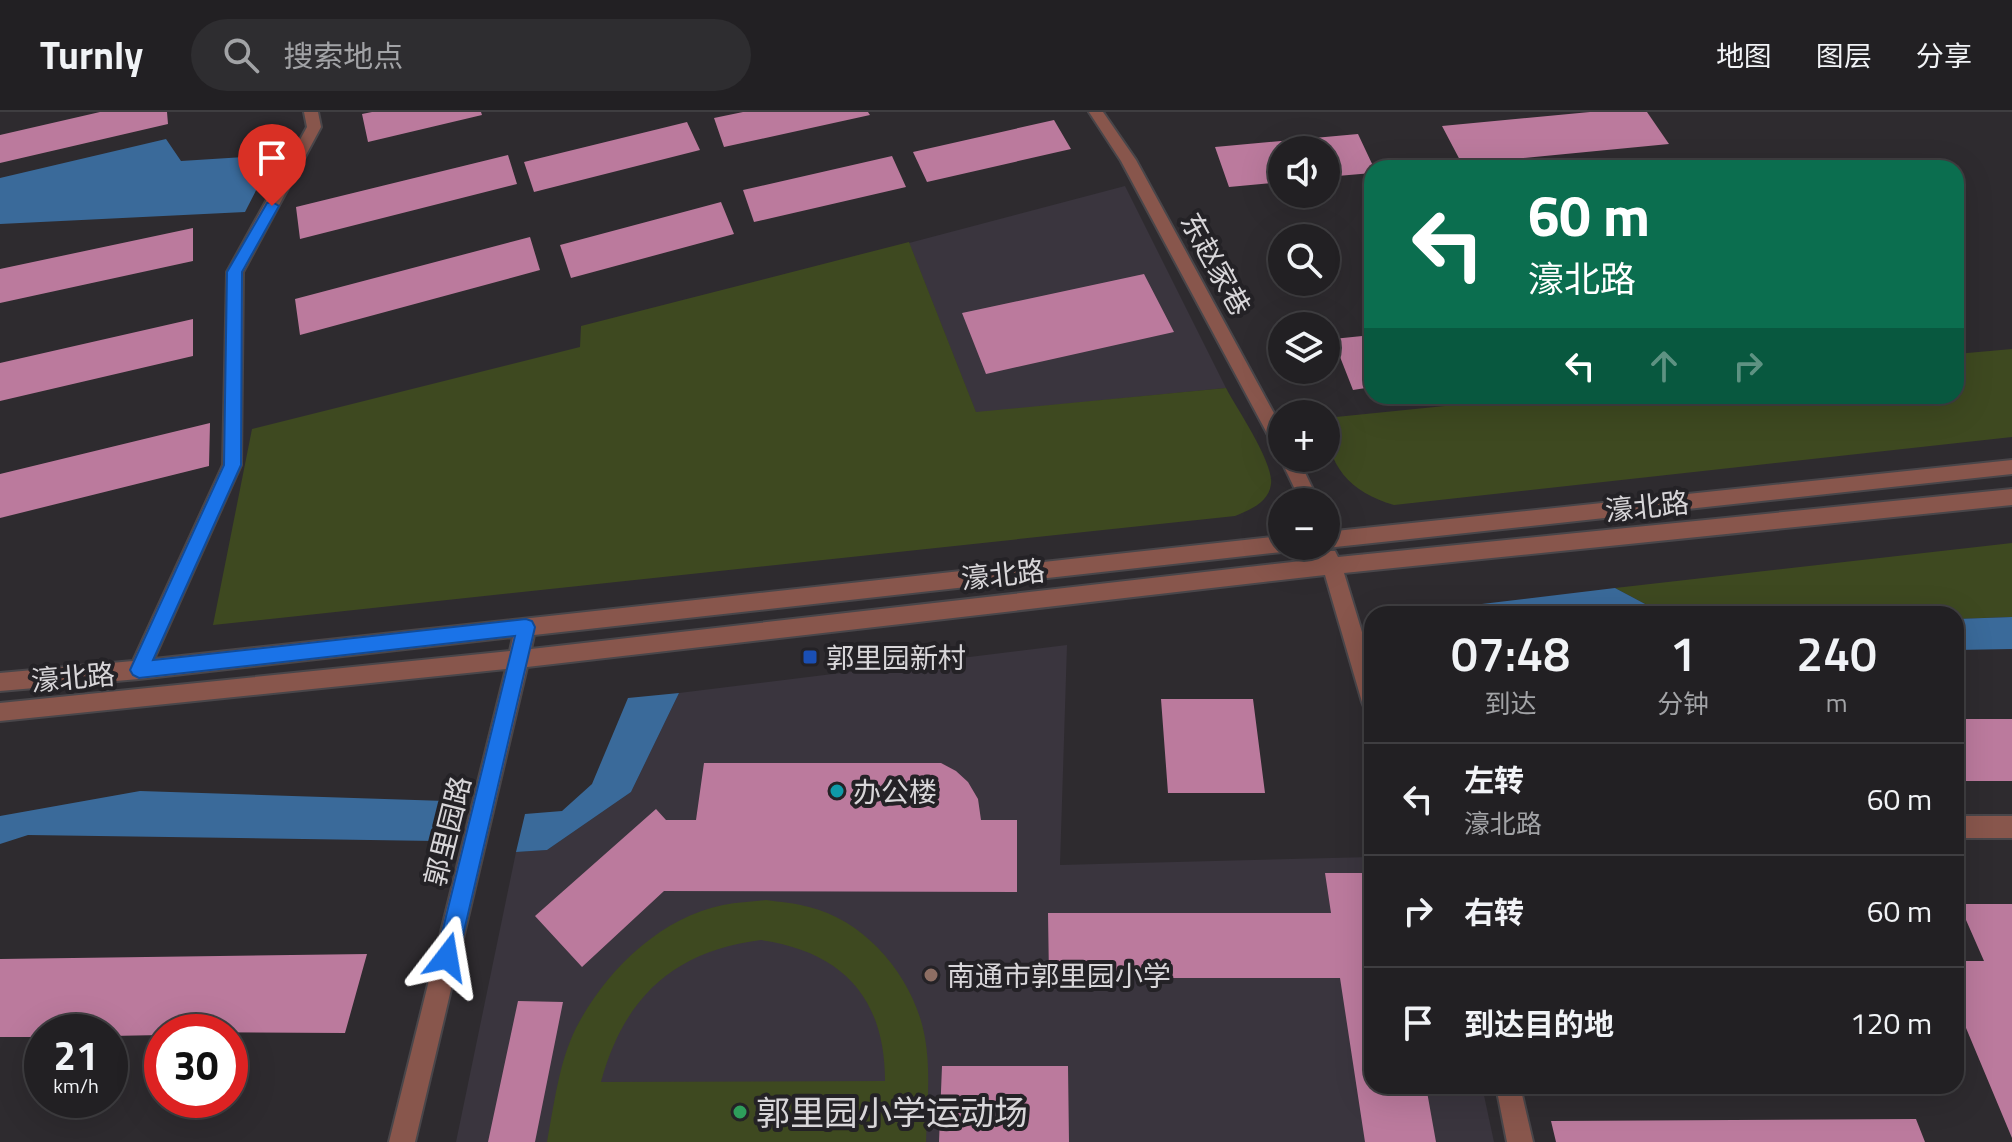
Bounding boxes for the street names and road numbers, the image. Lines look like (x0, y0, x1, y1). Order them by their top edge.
street label: 东赵家巷 (1170, 205, 1262, 323)
street label: 濠北路 (1603, 480, 1691, 532)
street label: 濠北路 (959, 548, 1047, 600)
street label: 濠北路 (29, 652, 117, 702)
street label: 郭里园路 (413, 771, 481, 891)

